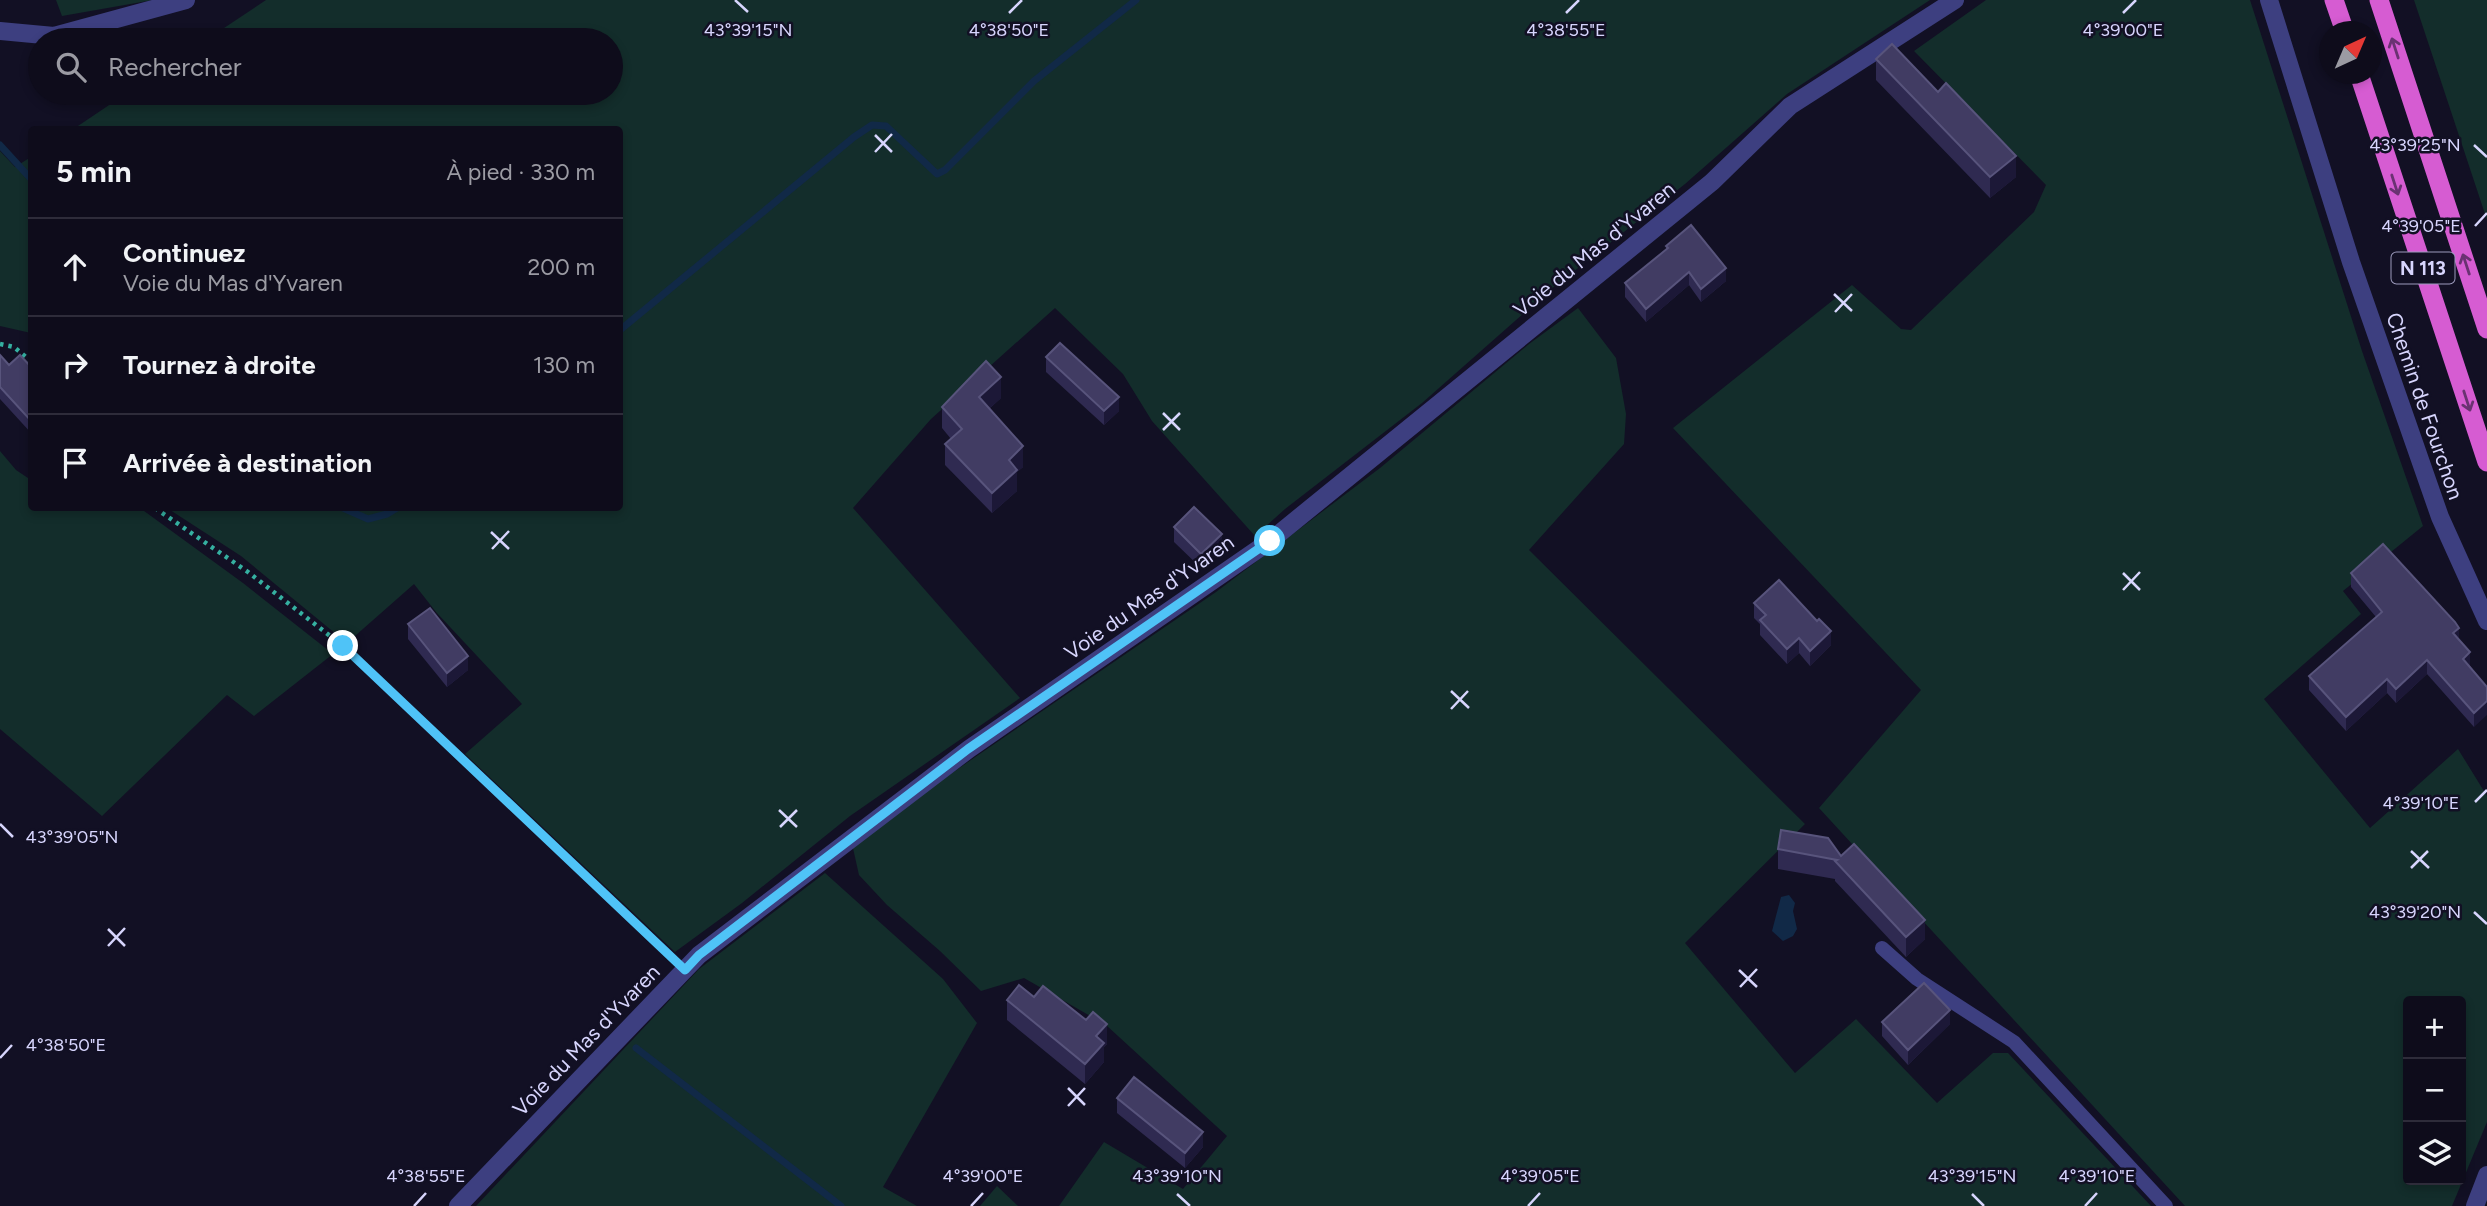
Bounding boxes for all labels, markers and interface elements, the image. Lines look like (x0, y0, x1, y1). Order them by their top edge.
text: 43°39'15"N (704, 19, 792, 41)
text: 4°38'50"E (969, 19, 1049, 41)
text: 4°38'55"E (1526, 19, 1606, 41)
text: 4°39'00"E (2083, 19, 2163, 41)
north arrow (2319, 21, 2382, 84)
search box (28, 28, 623, 105)
one-way arrow (2387, 38, 2400, 60)
icon: search (52, 48, 90, 86)
text: Rechercher (108, 51, 242, 83)
text: 43°39'25"N (2369, 134, 2461, 156)
text: 5 min (56, 153, 132, 190)
text: À pied · 330 m (447, 158, 595, 186)
one-way arrow (2390, 173, 2403, 195)
street label: Voie du Mas d'Yvaren (1508, 176, 1680, 322)
text: 4°39'05"E (2381, 215, 2461, 237)
text: Continuez (123, 237, 245, 269)
icon: ahead (56, 248, 94, 286)
road number: N 113 (2392, 252, 2454, 284)
text: 200 m (527, 253, 595, 281)
one-way arrow (2458, 254, 2471, 276)
text: Voie du Mas d'Yvaren (123, 269, 343, 297)
street label: Chemin de Fourchon (2381, 309, 2469, 503)
icon: right (56, 346, 94, 384)
text: Tournez à droite (123, 349, 316, 381)
text: 130 m (533, 351, 595, 379)
one-way arrow (2461, 390, 2474, 412)
icon: arrive (56, 444, 94, 482)
text: Arrivée à destination (123, 447, 372, 479)
route start (1254, 525, 1285, 556)
street label: Voie du Mas d'Yvaren (1060, 529, 1238, 665)
route end (327, 630, 358, 661)
text: 4°39'10"E (2383, 792, 2459, 814)
text: 43°39'05"N (26, 826, 118, 848)
text: 43°39'20"N (2369, 901, 2461, 923)
street label: Voie du Mas d'Yvaren (507, 959, 665, 1121)
map controls (2403, 996, 2466, 1185)
button: + (2403, 996, 2466, 1059)
text: 4°38'50"E (26, 1034, 106, 1056)
button: − (2403, 1059, 2466, 1122)
button: layers (2403, 1122, 2466, 1185)
text: 4°38'55"E (386, 1165, 466, 1187)
text: 4°39'00"E (943, 1165, 1023, 1187)
text: 43°39'10"N (1132, 1165, 1222, 1187)
text: 4°39'05"E (1500, 1165, 1580, 1187)
text: 43°39'15"N (1928, 1165, 2016, 1187)
text: 4°39'10"E (2059, 1165, 2135, 1187)

